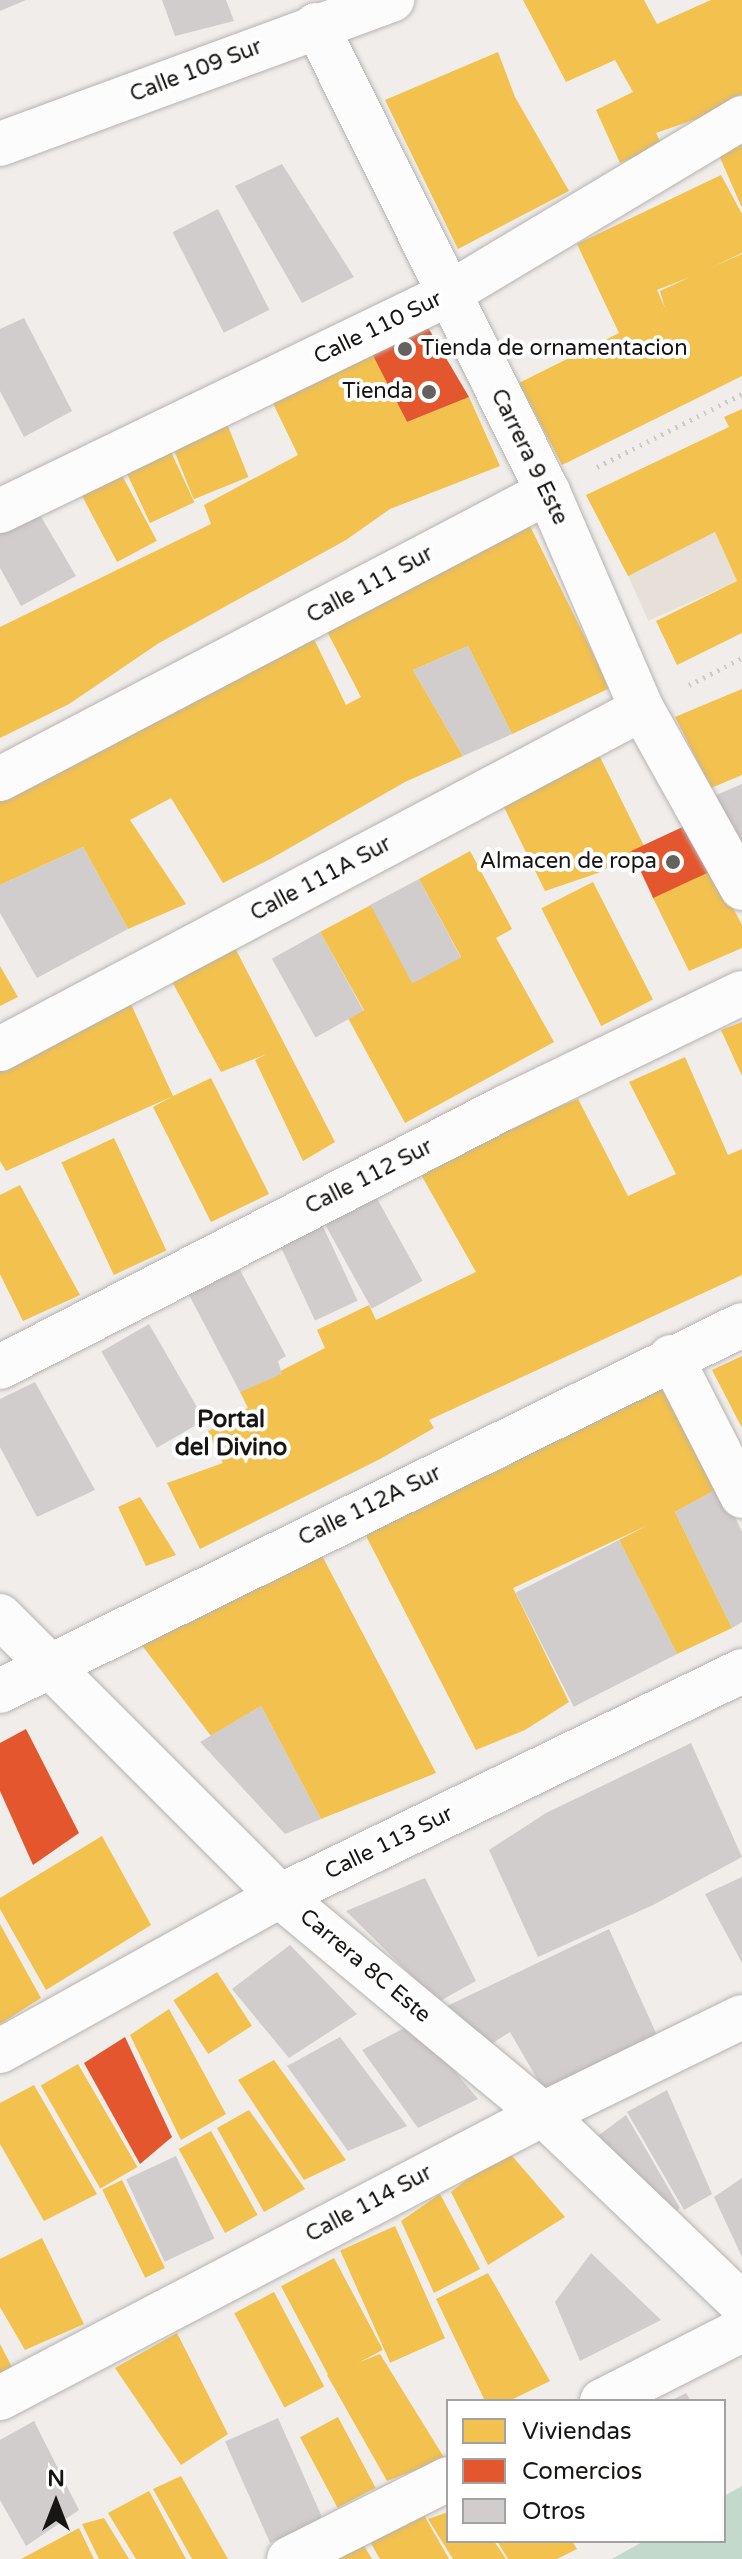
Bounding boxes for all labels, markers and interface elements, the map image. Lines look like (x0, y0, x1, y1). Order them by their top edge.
street label: Calle 109 Sur (126, 34, 266, 108)
street label: Calle 110 Sur (310, 286, 446, 370)
place label: Tienda de ornamentacion (421, 336, 688, 362)
marker: Tienda de ornamentacion (396, 340, 414, 358)
place label: Tienda (342, 379, 413, 405)
marker: Tienda (420, 383, 438, 401)
street label: Carrera 9 Este (485, 385, 573, 529)
street label: Calle 111 Sur (302, 541, 438, 629)
street label: Calle 111A Sur (246, 831, 396, 927)
place label: Almacen de ropa (480, 849, 657, 875)
marker: Almacen de ropa (664, 853, 682, 871)
street label: Calle 112 Sur (301, 1134, 437, 1220)
district label: Portal del Divino (175, 1406, 287, 1462)
street label: Calle 112A Sur (294, 1460, 446, 1552)
street label: Calle 113 Sur (321, 1801, 457, 1885)
street label: Carrera 8C Este (294, 1903, 436, 2029)
street label: Calle 114 Sur (301, 2160, 437, 2248)
legend (446, 2399, 726, 2543)
text: Viviendas (522, 2417, 631, 2446)
text: Comercios (522, 2457, 642, 2486)
north arrow (16, 2463, 96, 2543)
text: N (47, 2466, 65, 2492)
text: Otros (522, 2497, 586, 2526)

